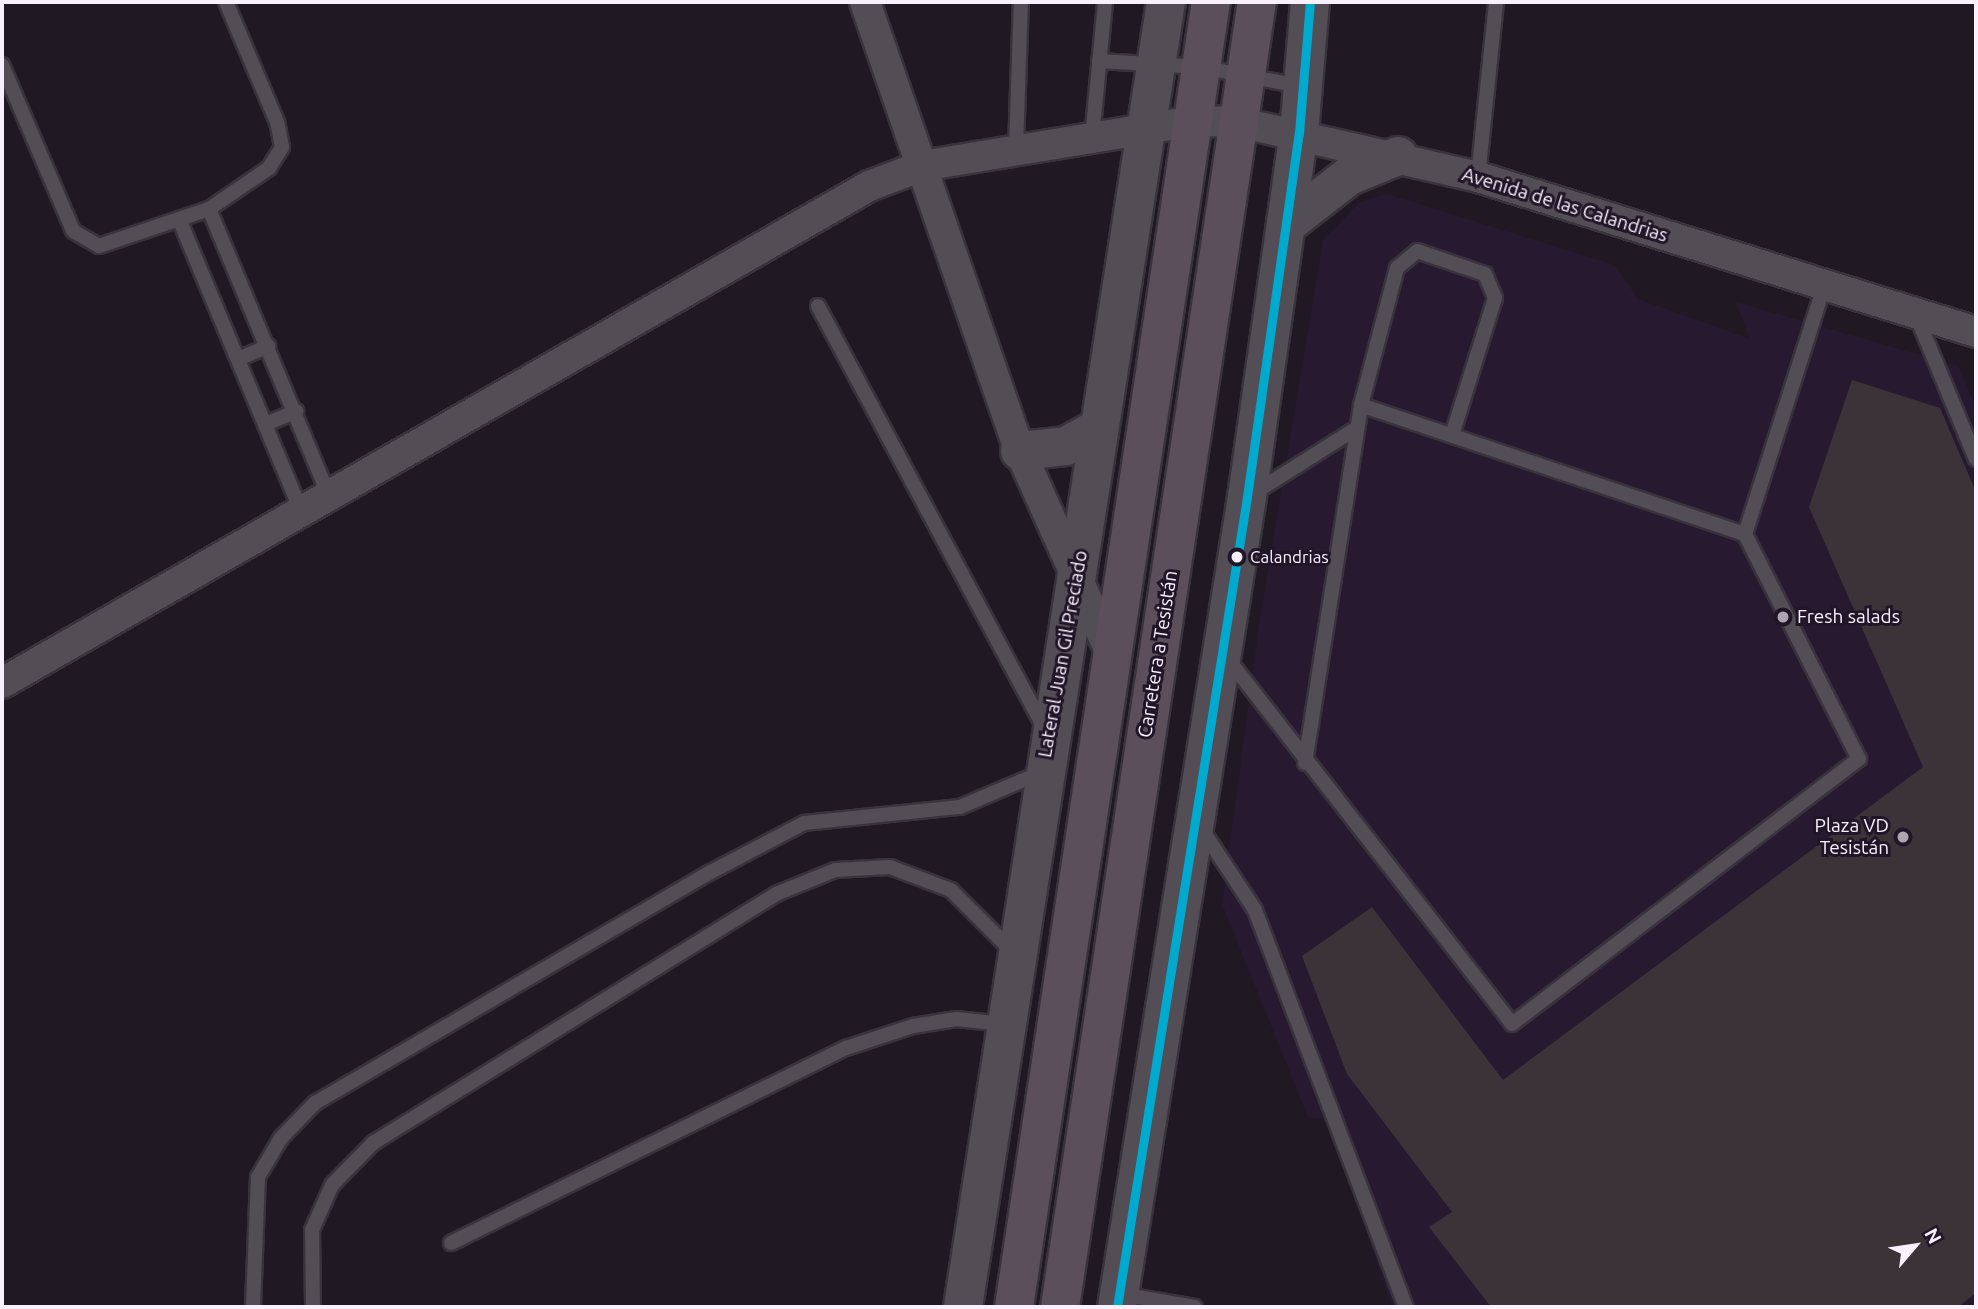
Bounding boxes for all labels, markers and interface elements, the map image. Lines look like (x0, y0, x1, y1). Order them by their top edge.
street label: Avenida de las Calandrias (1459, 163, 1671, 247)
place label: Calandrias (1250, 547, 1329, 567)
street label: Lateral Juan Gil Preciado (1034, 549, 1092, 759)
marker: Calandrias (1230, 550, 1244, 564)
street label: Carretera a Tesistán (1134, 569, 1182, 739)
place label: Fresh salads (1797, 606, 1900, 628)
marker: Fresh salads (1775, 609, 1791, 625)
place label: Plaza VD Tesistán (1815, 815, 1889, 859)
marker: Plaza VD Tesistán (1895, 829, 1911, 845)
north arrow (1880, 1211, 1950, 1281)
text: N (1920, 1224, 1946, 1247)

